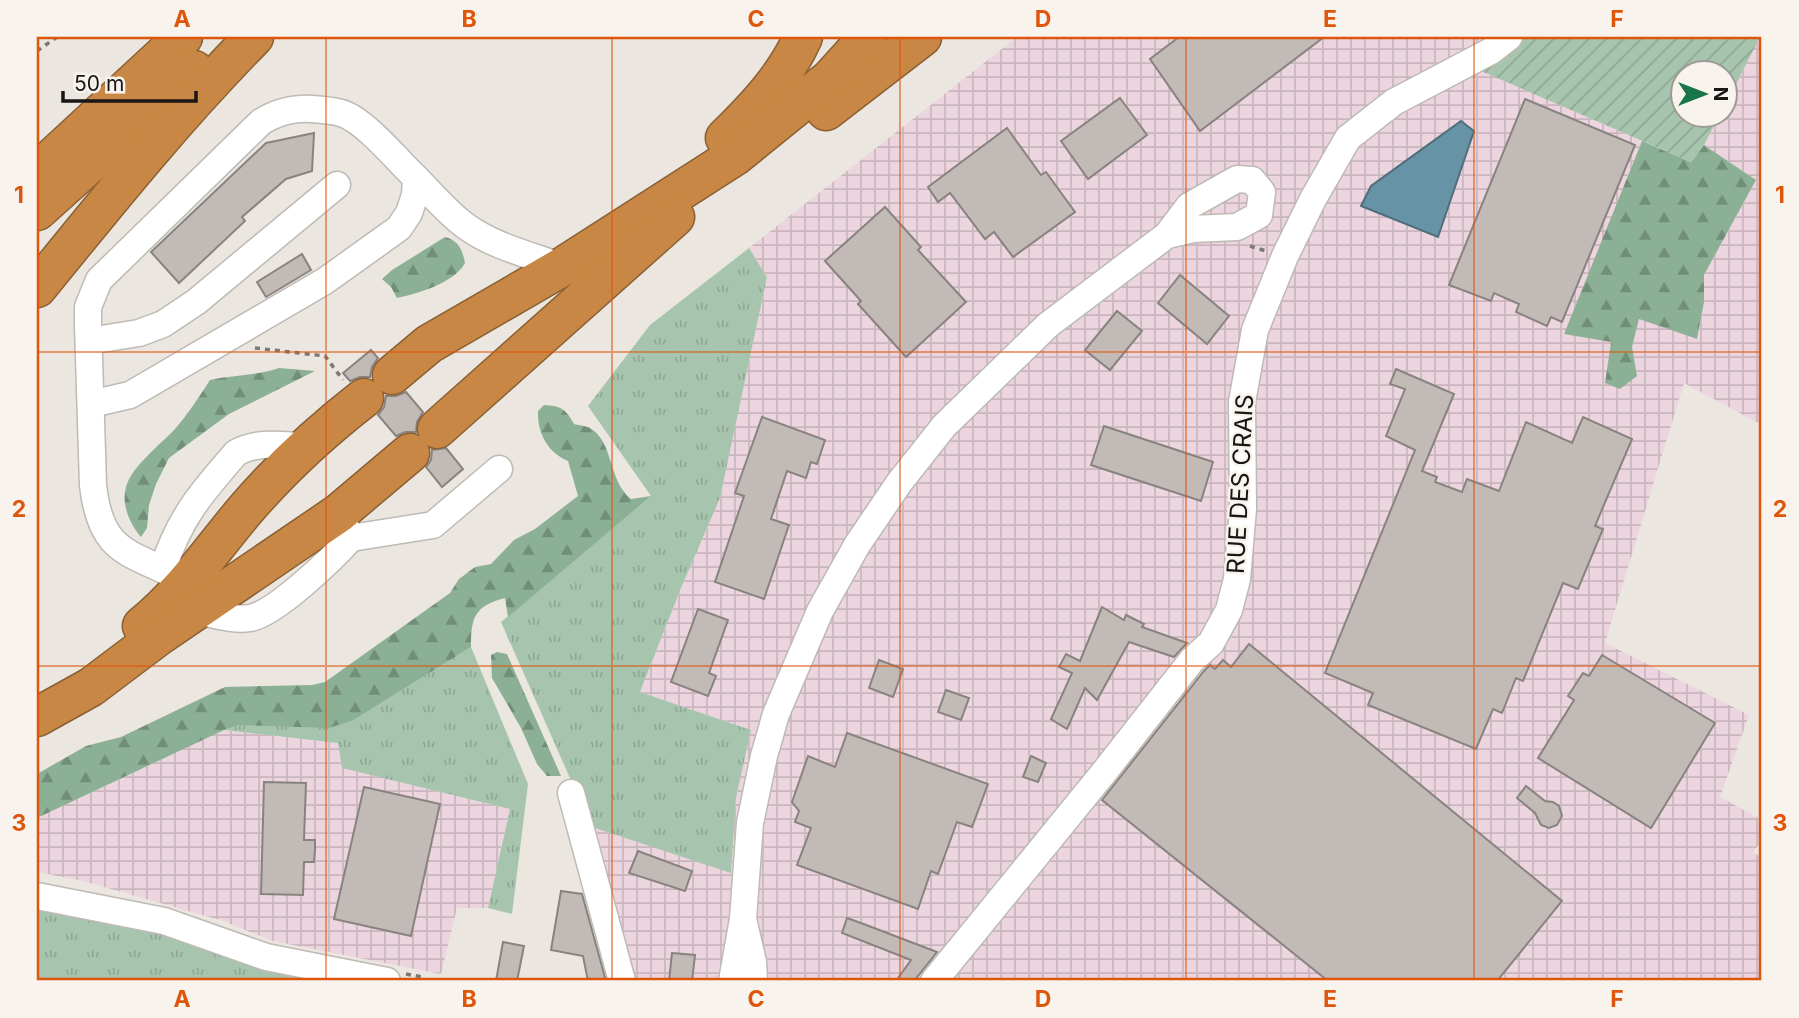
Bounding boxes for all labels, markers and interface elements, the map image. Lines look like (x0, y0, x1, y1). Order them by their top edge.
text: A (173, 5, 191, 33)
text: B (461, 5, 477, 33)
text: C (747, 5, 765, 33)
text: D (1035, 5, 1051, 33)
text: E (1323, 5, 1337, 33)
text: F (1610, 5, 1624, 33)
scale bar (63, 60, 196, 104)
north arrow (1670, 60, 1740, 130)
text: 50 m (74, 71, 124, 96)
text: N (1709, 87, 1732, 101)
text: 1 (14, 181, 24, 209)
text: 1 (1775, 181, 1785, 209)
street label: RUE DES CRAIS (1221, 393, 1259, 575)
text: 2 (12, 495, 26, 523)
text: 2 (1773, 495, 1787, 523)
text: 3 (12, 809, 26, 837)
text: 3 (1773, 809, 1787, 837)
text: A (173, 985, 191, 1013)
text: B (461, 985, 477, 1013)
text: C (747, 985, 765, 1013)
text: D (1035, 985, 1051, 1013)
text: E (1323, 985, 1337, 1013)
text: F (1610, 985, 1624, 1013)

